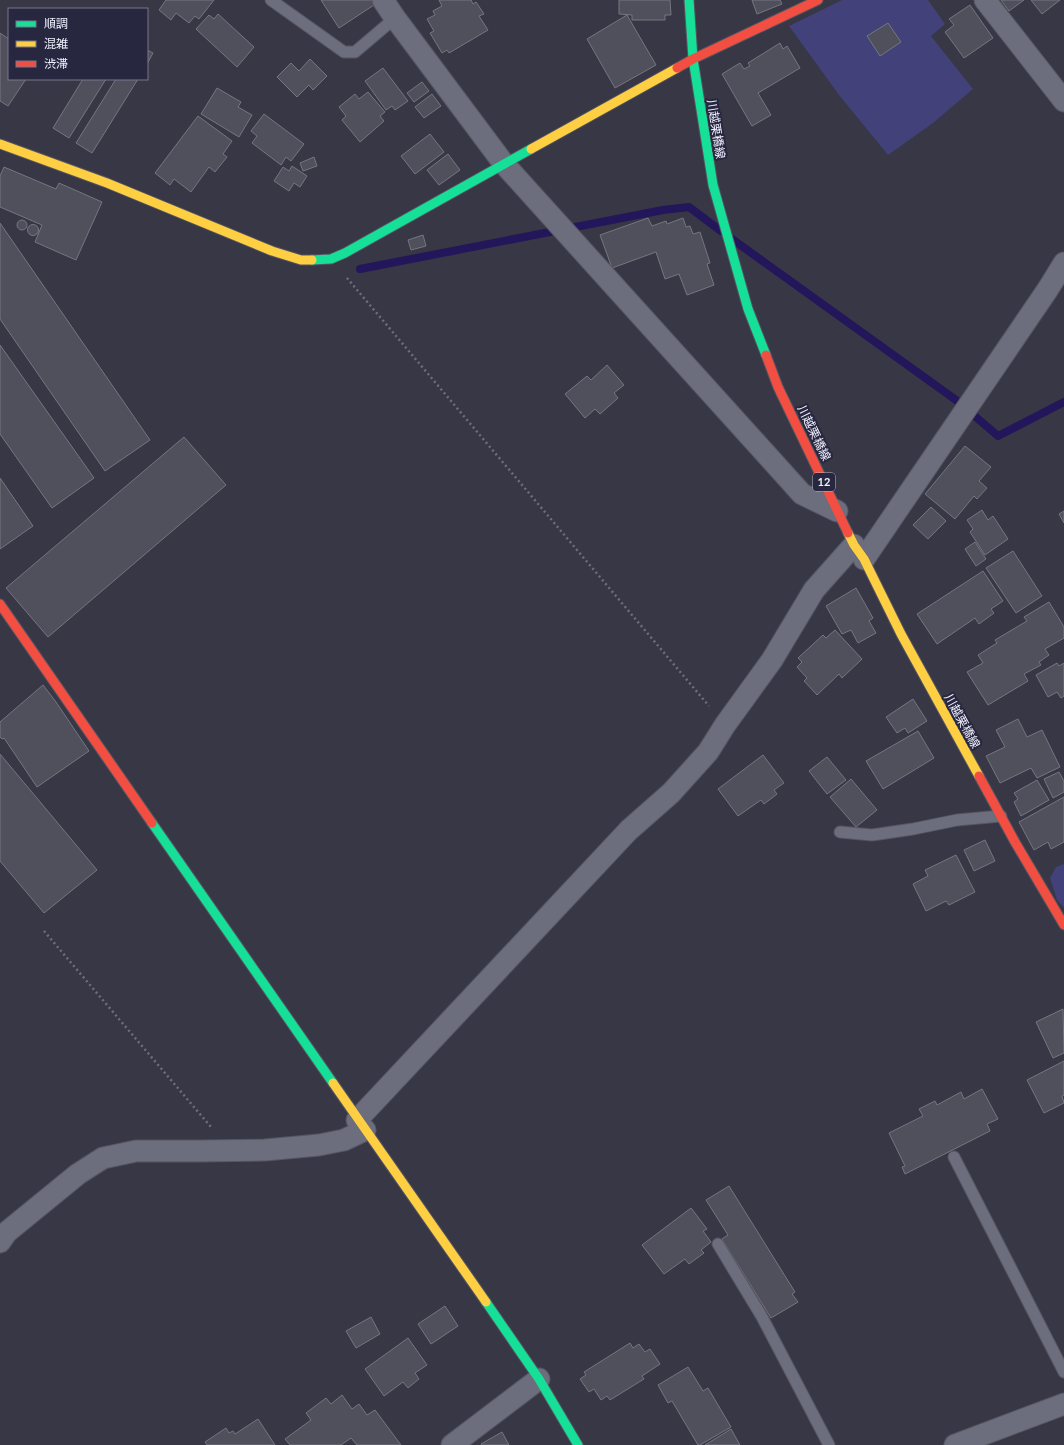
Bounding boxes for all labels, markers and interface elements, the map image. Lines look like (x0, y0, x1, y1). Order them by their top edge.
legend (8, 8, 148, 80)
text: 順調 (44, 16, 68, 31)
text: 混雑 (44, 36, 68, 51)
text: 渋滞 (44, 56, 68, 71)
street label: 川越栗橋線 (704, 98, 729, 160)
street label: 川越栗橋線 (795, 403, 834, 463)
road number: 12 (813, 473, 835, 491)
street label: 川越栗橋線 (941, 691, 984, 751)

